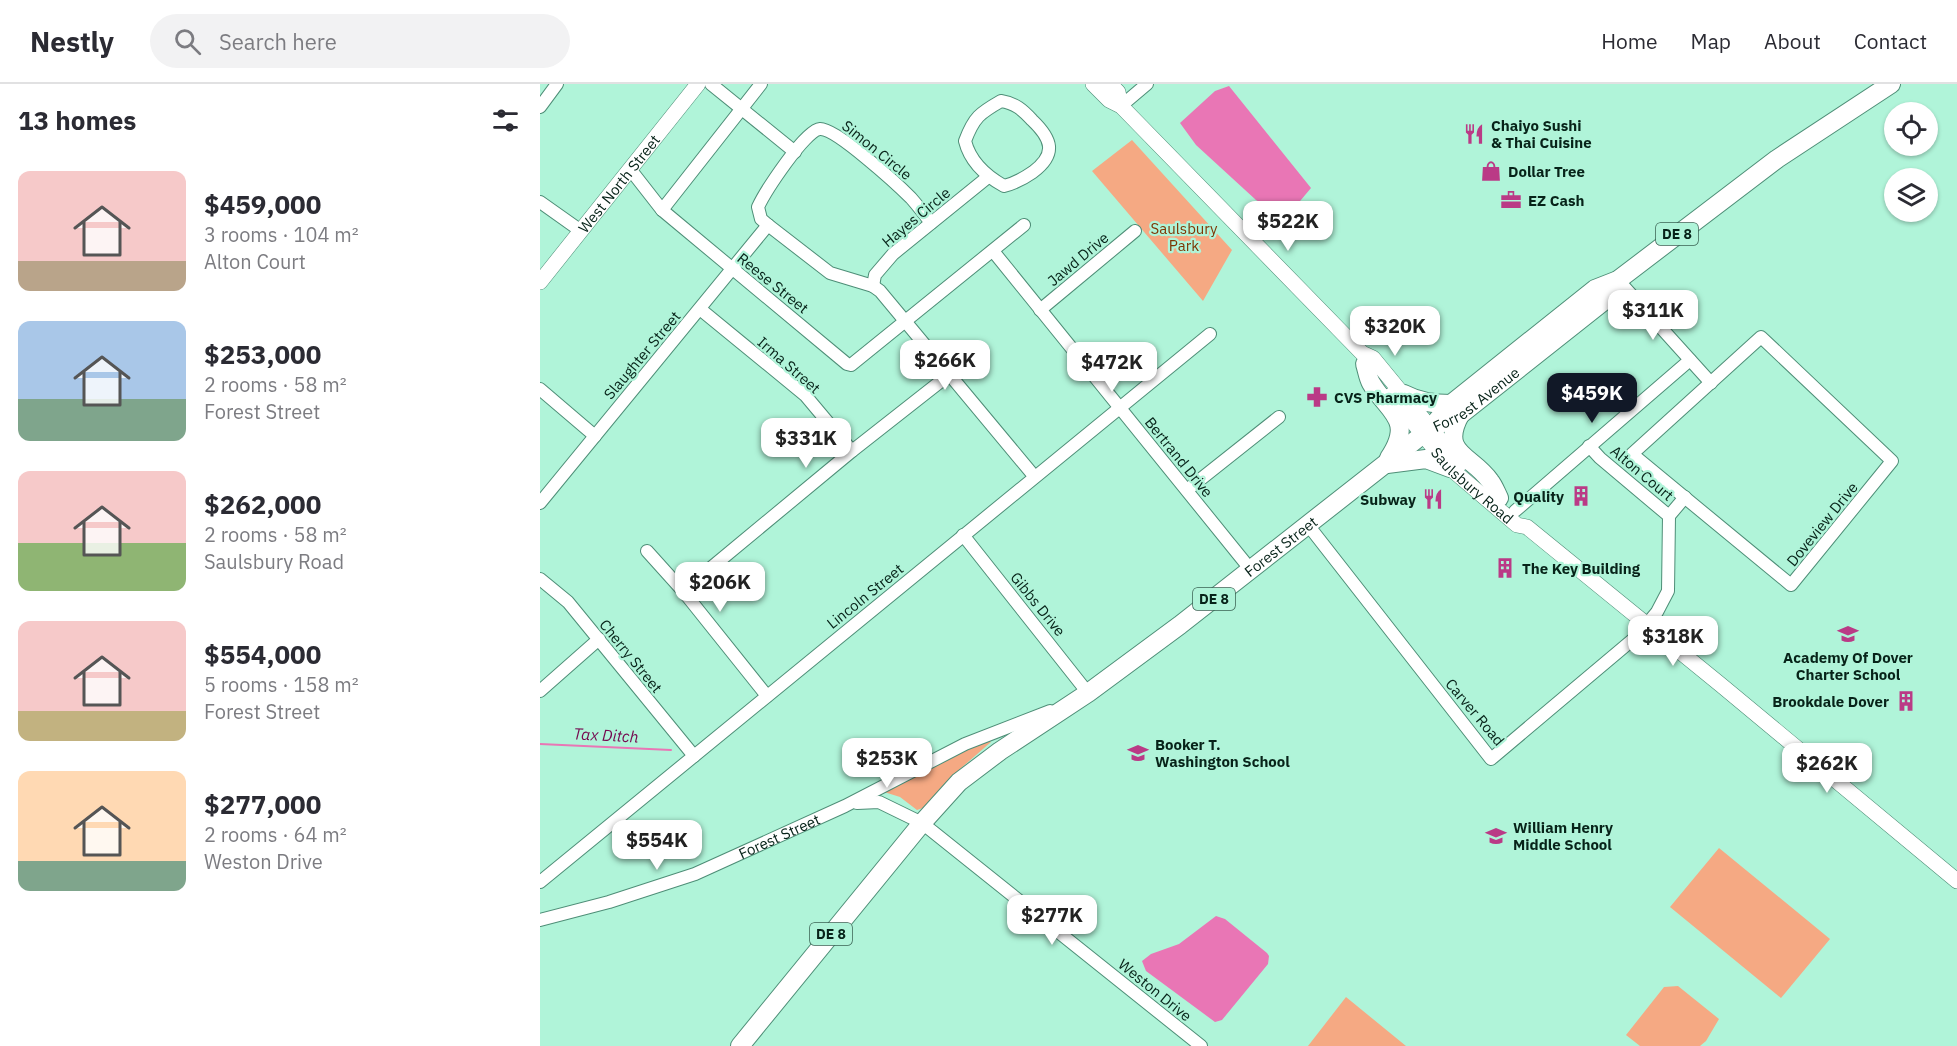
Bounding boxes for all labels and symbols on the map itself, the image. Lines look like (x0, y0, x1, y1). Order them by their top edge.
street label: Simon Circle (838, 116, 916, 184)
place label: Chaiyo Sushi & Thai Cuisine (1491, 116, 1592, 152)
restaurant icon: Chaiyo Sushi & Thai Cuisine (1462, 122, 1486, 146)
street label: West North Street (574, 130, 664, 237)
shop icon: Dollar Tree (1479, 159, 1503, 183)
place label: Dollar Tree (1508, 162, 1585, 181)
street label: Hayes Circle (878, 183, 954, 251)
office icon: EZ Cash (1499, 188, 1523, 212)
place label: EZ Cash (1528, 191, 1585, 210)
pin: $522K (1246, 201, 1330, 252)
park label: Saulsbury Park (1151, 219, 1218, 255)
road number: DE 8 (1656, 223, 1698, 245)
street label: Jawd Drive (1044, 228, 1112, 290)
street label: Reese Street (734, 249, 812, 317)
pin: $311K (1611, 290, 1695, 341)
pin: $320K (1353, 306, 1437, 357)
street label: Slaughter Street (600, 307, 684, 403)
street label: Irma Street (754, 332, 824, 398)
pin: $266K (903, 340, 987, 391)
pin: $472K (1070, 342, 1154, 393)
street label: Forrest Avenue (1430, 362, 1523, 436)
pin: $459K (1550, 373, 1634, 424)
pharmacy icon: CVS Pharmacy (1305, 385, 1329, 409)
place label: CVS Pharmacy (1334, 388, 1437, 407)
street label: Bertrand Drive (1141, 413, 1217, 501)
pin: $331K (764, 418, 848, 469)
street label: Alton Court (1607, 441, 1677, 505)
street label: Saulsbury Road (1427, 443, 1518, 528)
street label: Doveview Drive (1782, 478, 1862, 570)
building icon: Quality (1569, 484, 1593, 508)
restaurant icon: Subway (1421, 487, 1445, 511)
place label: Quality (1513, 487, 1564, 506)
place label: Subway (1360, 490, 1416, 509)
street label: Forest Street (1240, 512, 1321, 581)
building icon: The Key Building (1493, 556, 1517, 580)
street label: Lincoln Street (823, 559, 907, 633)
place label: The Key Building (1522, 559, 1641, 578)
pin: $206K (678, 562, 762, 613)
street label: Gibbs Drive (1006, 568, 1070, 640)
road number: DE 8 (1193, 588, 1235, 610)
street label: Cherry Street (595, 615, 667, 697)
pin: $318K (1631, 616, 1715, 667)
school or university icon: Academy Of Dover Charter School (1836, 622, 1860, 646)
place label: Academy Of Dover Charter School (1783, 648, 1913, 684)
street label: Carver Road (1441, 674, 1509, 750)
building icon: Brookdale Dover (1894, 689, 1918, 713)
place label: Brookdale Dover (1772, 692, 1889, 711)
water label: Tax Ditch (573, 723, 639, 747)
place label: Booker T. Washington School (1155, 735, 1290, 771)
pin: $253K (845, 738, 929, 789)
school or university icon: Booker T. Washington School (1126, 741, 1150, 765)
pin: $262K (1785, 743, 1869, 794)
street label: Forest Street (735, 809, 823, 863)
place label: William Henry Middle School (1513, 818, 1613, 854)
pin: $554K (615, 820, 699, 871)
school or university icon: William Henry Middle School (1484, 824, 1508, 848)
pin: $277K (1010, 895, 1094, 946)
road number: DE 8 (810, 923, 852, 945)
street label: Weston Drive (1114, 955, 1196, 1025)

